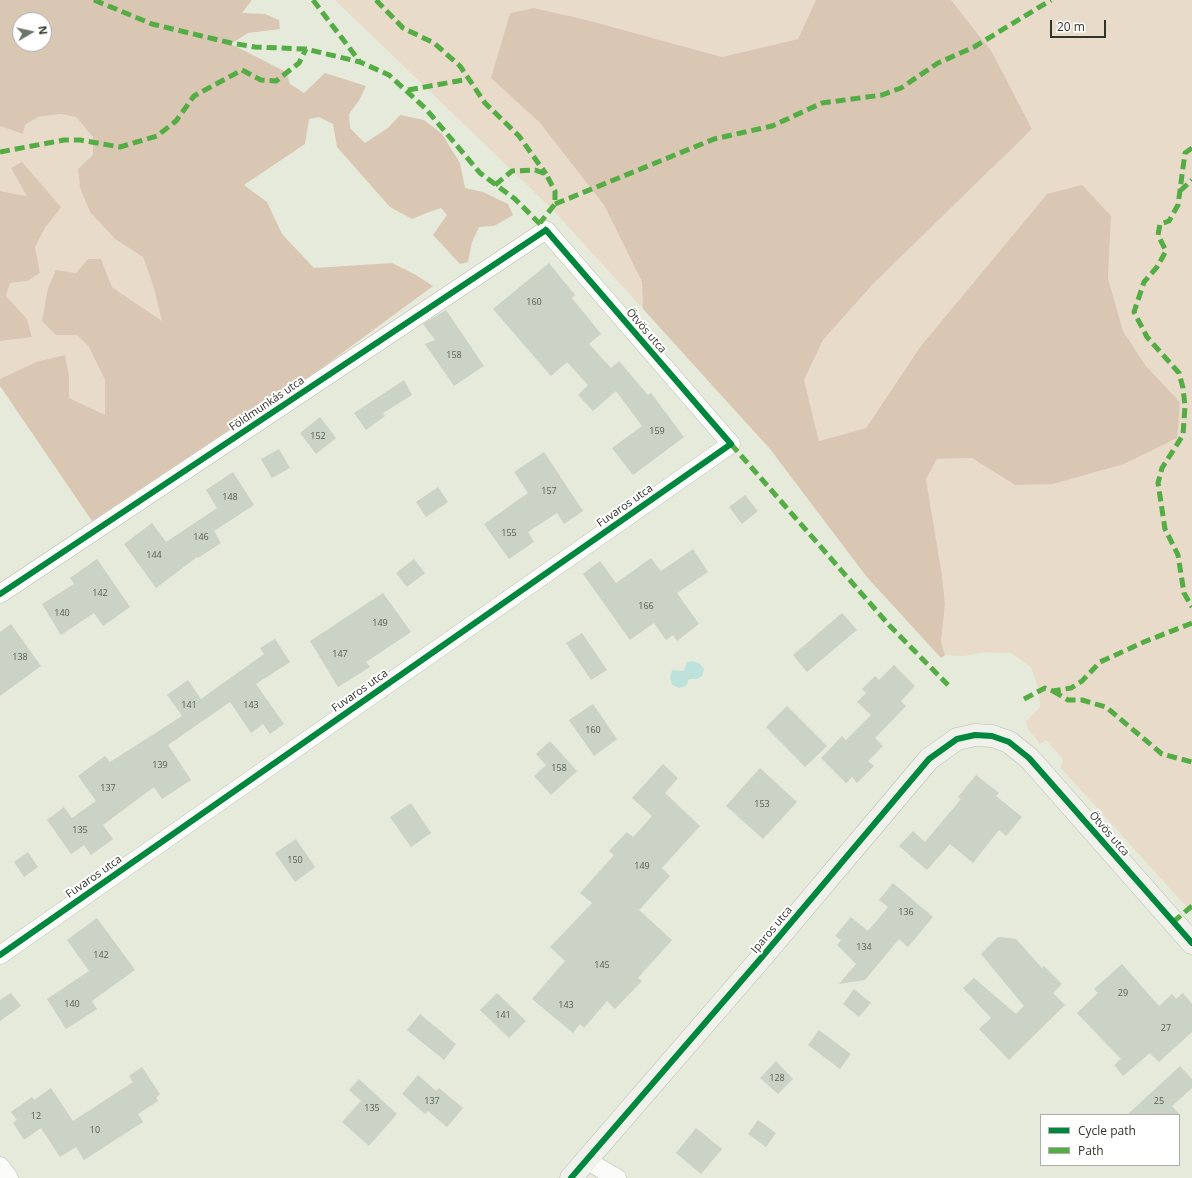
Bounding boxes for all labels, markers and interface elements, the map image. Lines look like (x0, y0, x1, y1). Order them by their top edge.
north arrow (12, 12, 52, 52)
scale bar (1052, 12, 1108, 38)
text: 20 m (1057, 18, 1085, 35)
text: N (35, 25, 51, 36)
house number: 160 (526, 297, 542, 307)
street label: Ötvös utca (623, 306, 669, 356)
house number: 158 (446, 350, 462, 360)
street label: Földmunkás utca (227, 374, 307, 434)
house number: 159 (649, 426, 665, 436)
house number: 152 (310, 431, 326, 441)
street label: Fuvaros utca (594, 482, 656, 530)
house number: 157 (541, 486, 557, 496)
house number: 148 (222, 492, 238, 502)
house number: 155 (501, 528, 517, 538)
house number: 146 (193, 532, 209, 542)
house number: 144 (146, 550, 162, 560)
house number: 142 (92, 588, 108, 598)
house number: 166 (638, 601, 654, 611)
house number: 140 (54, 608, 70, 618)
house number: 149 (372, 618, 388, 628)
house number: 147 (332, 649, 348, 659)
house number: 138 (12, 652, 28, 662)
street label: Fuvaros utca (329, 667, 391, 715)
house number: 141 (181, 700, 197, 710)
house number: 143 (243, 700, 259, 710)
house number: 160 (585, 725, 601, 735)
house number: 139 (152, 760, 168, 770)
house number: 158 (551, 763, 567, 773)
house number: 137 (100, 783, 116, 793)
house number: 153 (754, 799, 770, 809)
street label: Ötvös utca (1086, 809, 1132, 859)
house number: 135 (72, 825, 88, 835)
street label: Fuvaros utca (63, 853, 125, 901)
house number: 150 (287, 855, 303, 865)
house number: 149 (634, 861, 650, 871)
street label: Iparos utca (749, 904, 795, 956)
house number: 136 (898, 907, 914, 917)
house number: 134 (856, 942, 872, 952)
house number: 142 (93, 950, 109, 960)
house number: 145 (594, 960, 610, 970)
house number: 29 (1118, 988, 1128, 998)
house number: 140 (64, 999, 80, 1009)
house number: 143 (558, 1000, 574, 1010)
house number: 141 (495, 1010, 511, 1020)
house number: 27 (1161, 1023, 1171, 1033)
house number: 128 (769, 1073, 785, 1083)
house number: 137 (424, 1096, 440, 1106)
house number: 25 (1154, 1096, 1164, 1106)
house number: 135 (364, 1103, 380, 1113)
house number: 12 (31, 1111, 41, 1121)
legend (1040, 1114, 1180, 1166)
text: Cycle path (1078, 1122, 1136, 1139)
house number: 10 (90, 1125, 100, 1135)
text: Path (1078, 1142, 1104, 1159)

